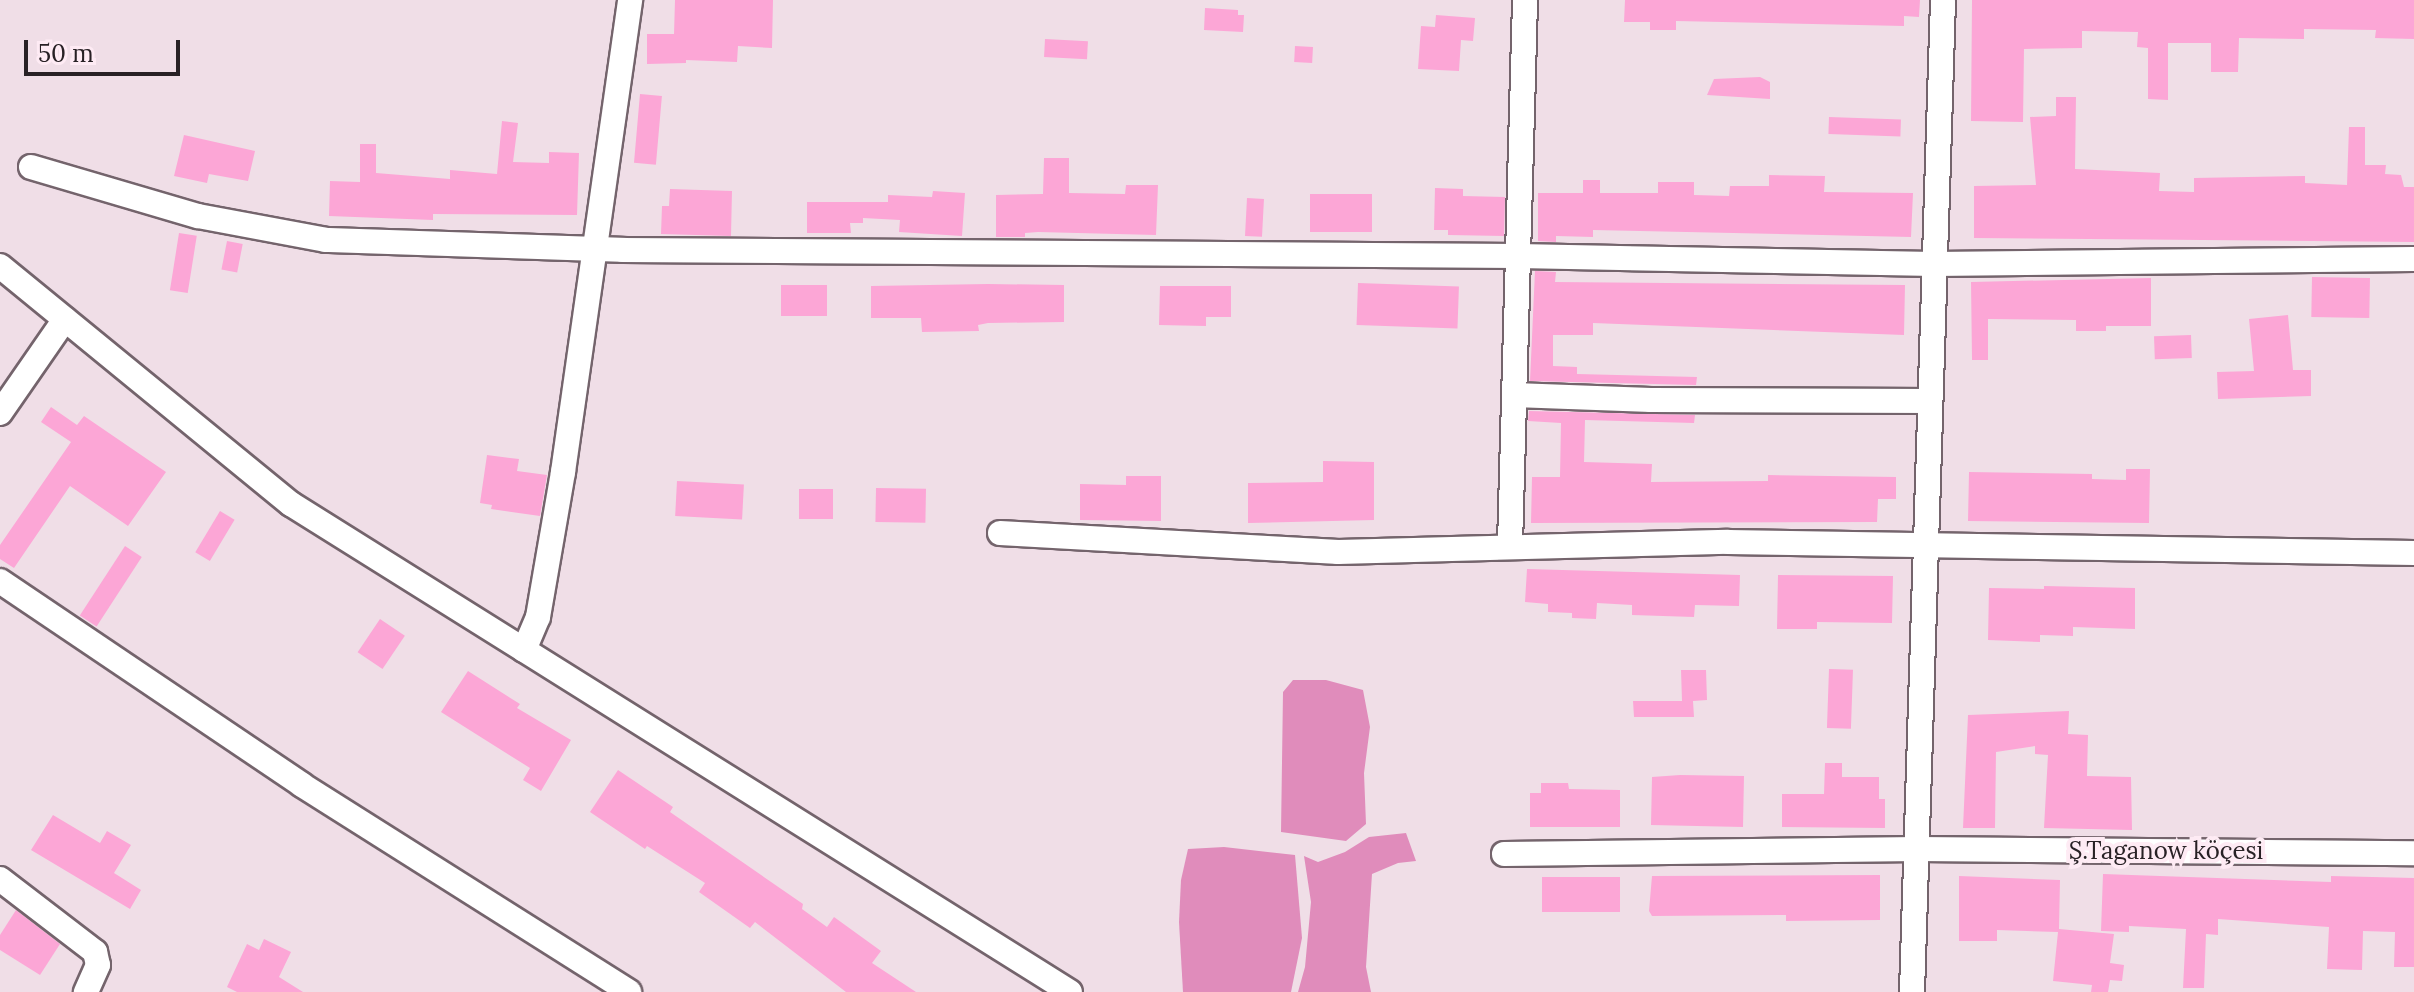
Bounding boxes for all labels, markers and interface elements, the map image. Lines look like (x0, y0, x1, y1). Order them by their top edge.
scale bar (28, 24, 184, 74)
text: 50 m (38, 38, 94, 69)
street label: Ş.Taganow köçesi (2069, 837, 2263, 865)

